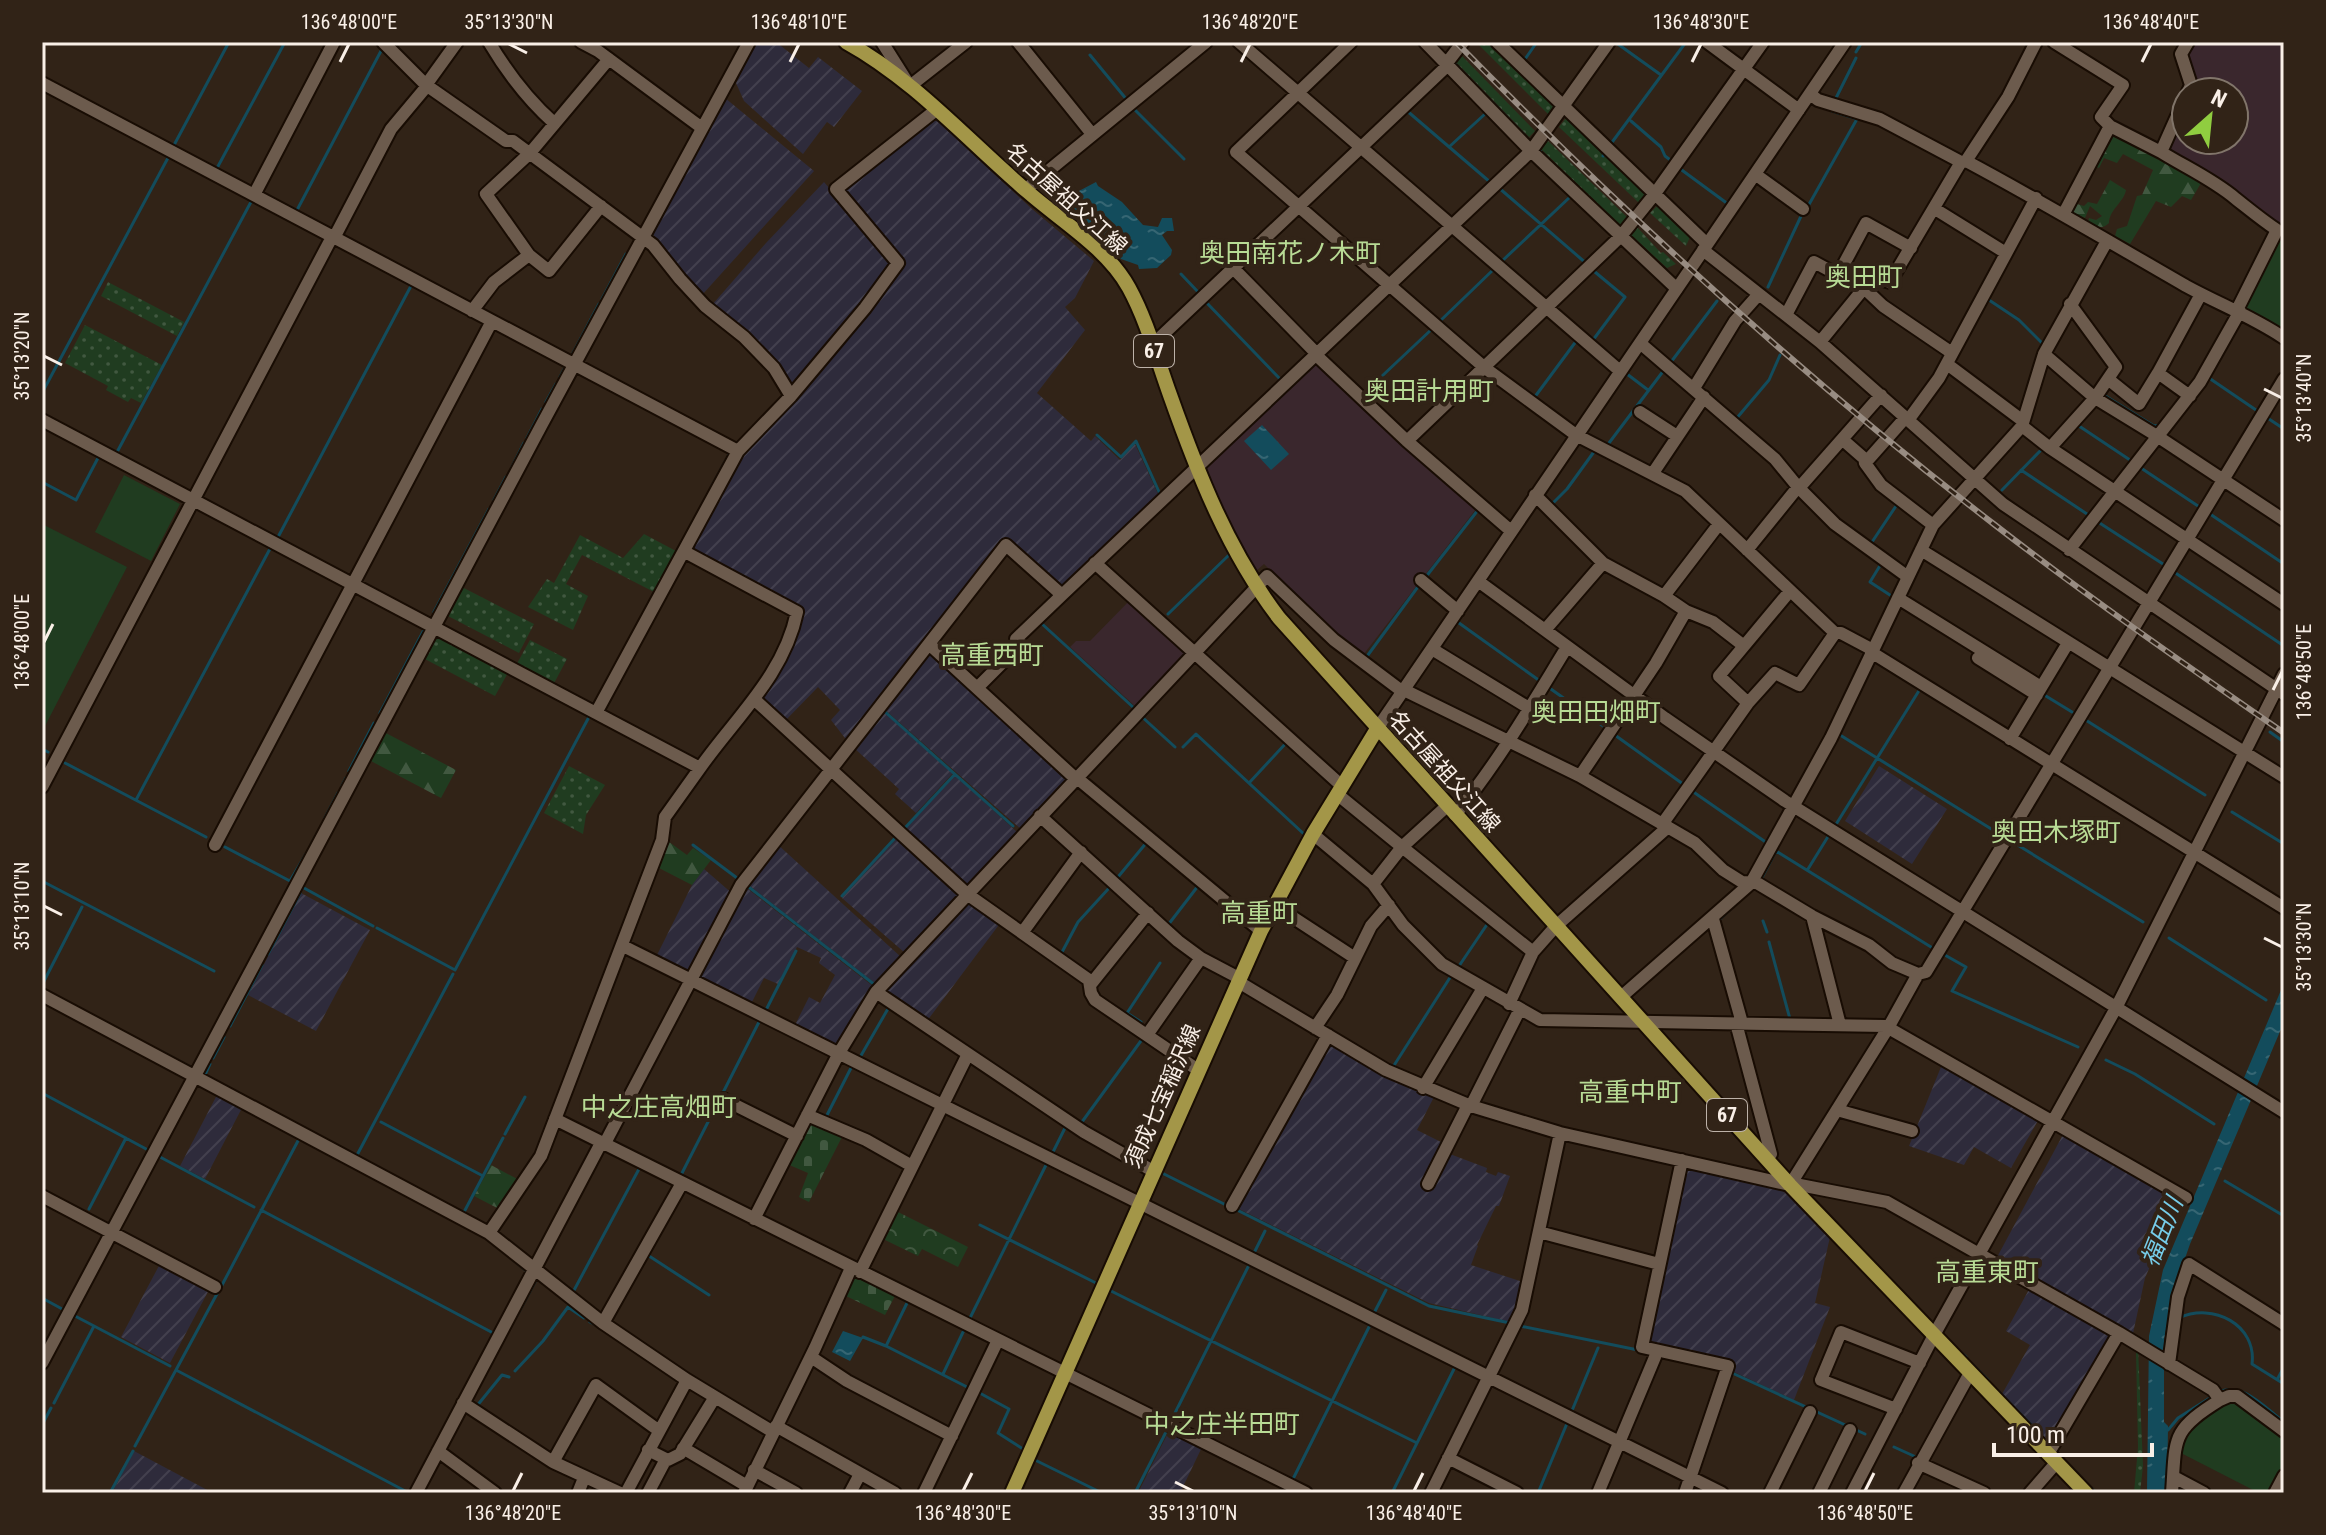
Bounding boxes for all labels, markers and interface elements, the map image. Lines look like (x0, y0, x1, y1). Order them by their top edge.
text: 136°48'00"E (301, 10, 397, 34)
text: 35°13'30"N (464, 10, 554, 34)
text: 136°48'10"E (751, 10, 847, 34)
text: 136°48'20"E (1202, 10, 1298, 34)
text: 136°48'30"E (1653, 10, 1749, 34)
text: 136°48'40"E (2103, 10, 2199, 34)
north arrow (2170, 76, 2250, 156)
text: N (2207, 84, 2231, 113)
street label: 名古屋祖父江線 (1001, 138, 1132, 259)
district label: 奥田南花ノ木町 (1199, 238, 1381, 268)
district label: 奥田町 (1825, 262, 1903, 292)
text: 35°13'20"N (10, 311, 34, 401)
road number: 67 (1134, 335, 1174, 367)
text: 35°13'40"N (2292, 353, 2316, 443)
district label: 奥田計用町 (1364, 376, 1494, 406)
text: 136°48'00"E (10, 594, 34, 690)
text: 136°48'50"E (2292, 624, 2316, 720)
district label: 高重西町 (940, 640, 1044, 670)
district label: 奥田田畑町 (1531, 697, 1661, 727)
street label: 名古屋祖父江線 (1384, 706, 1505, 837)
district label: 奥田木塚町 (1991, 817, 2121, 847)
text: 35°13'10"N (10, 861, 34, 951)
district label: 高重町 (1220, 898, 1298, 928)
text: 35°13'30"N (2292, 902, 2316, 992)
street label: 須成七宝稲沢線 (1120, 1021, 1205, 1172)
district label: 高重中町 (1578, 1077, 1682, 1107)
district label: 中之庄高畑町 (581, 1092, 737, 1122)
road number: 67 (1707, 1099, 1747, 1131)
water label: 福田川 (2136, 1191, 2190, 1271)
district label: 高重東町 (1935, 1257, 2039, 1287)
scale bar (1994, 1407, 2152, 1457)
district label: 中之庄半田町 (1144, 1409, 1300, 1439)
text: 100 m (2006, 1421, 2065, 1449)
text: 136°48'20"E (465, 1501, 561, 1525)
text: 136°48'30"E (915, 1501, 1011, 1525)
text: 35°13'10"N (1148, 1501, 1238, 1525)
text: 136°48'40"E (1366, 1501, 1462, 1525)
text: 136°48'50"E (1817, 1501, 1913, 1525)

